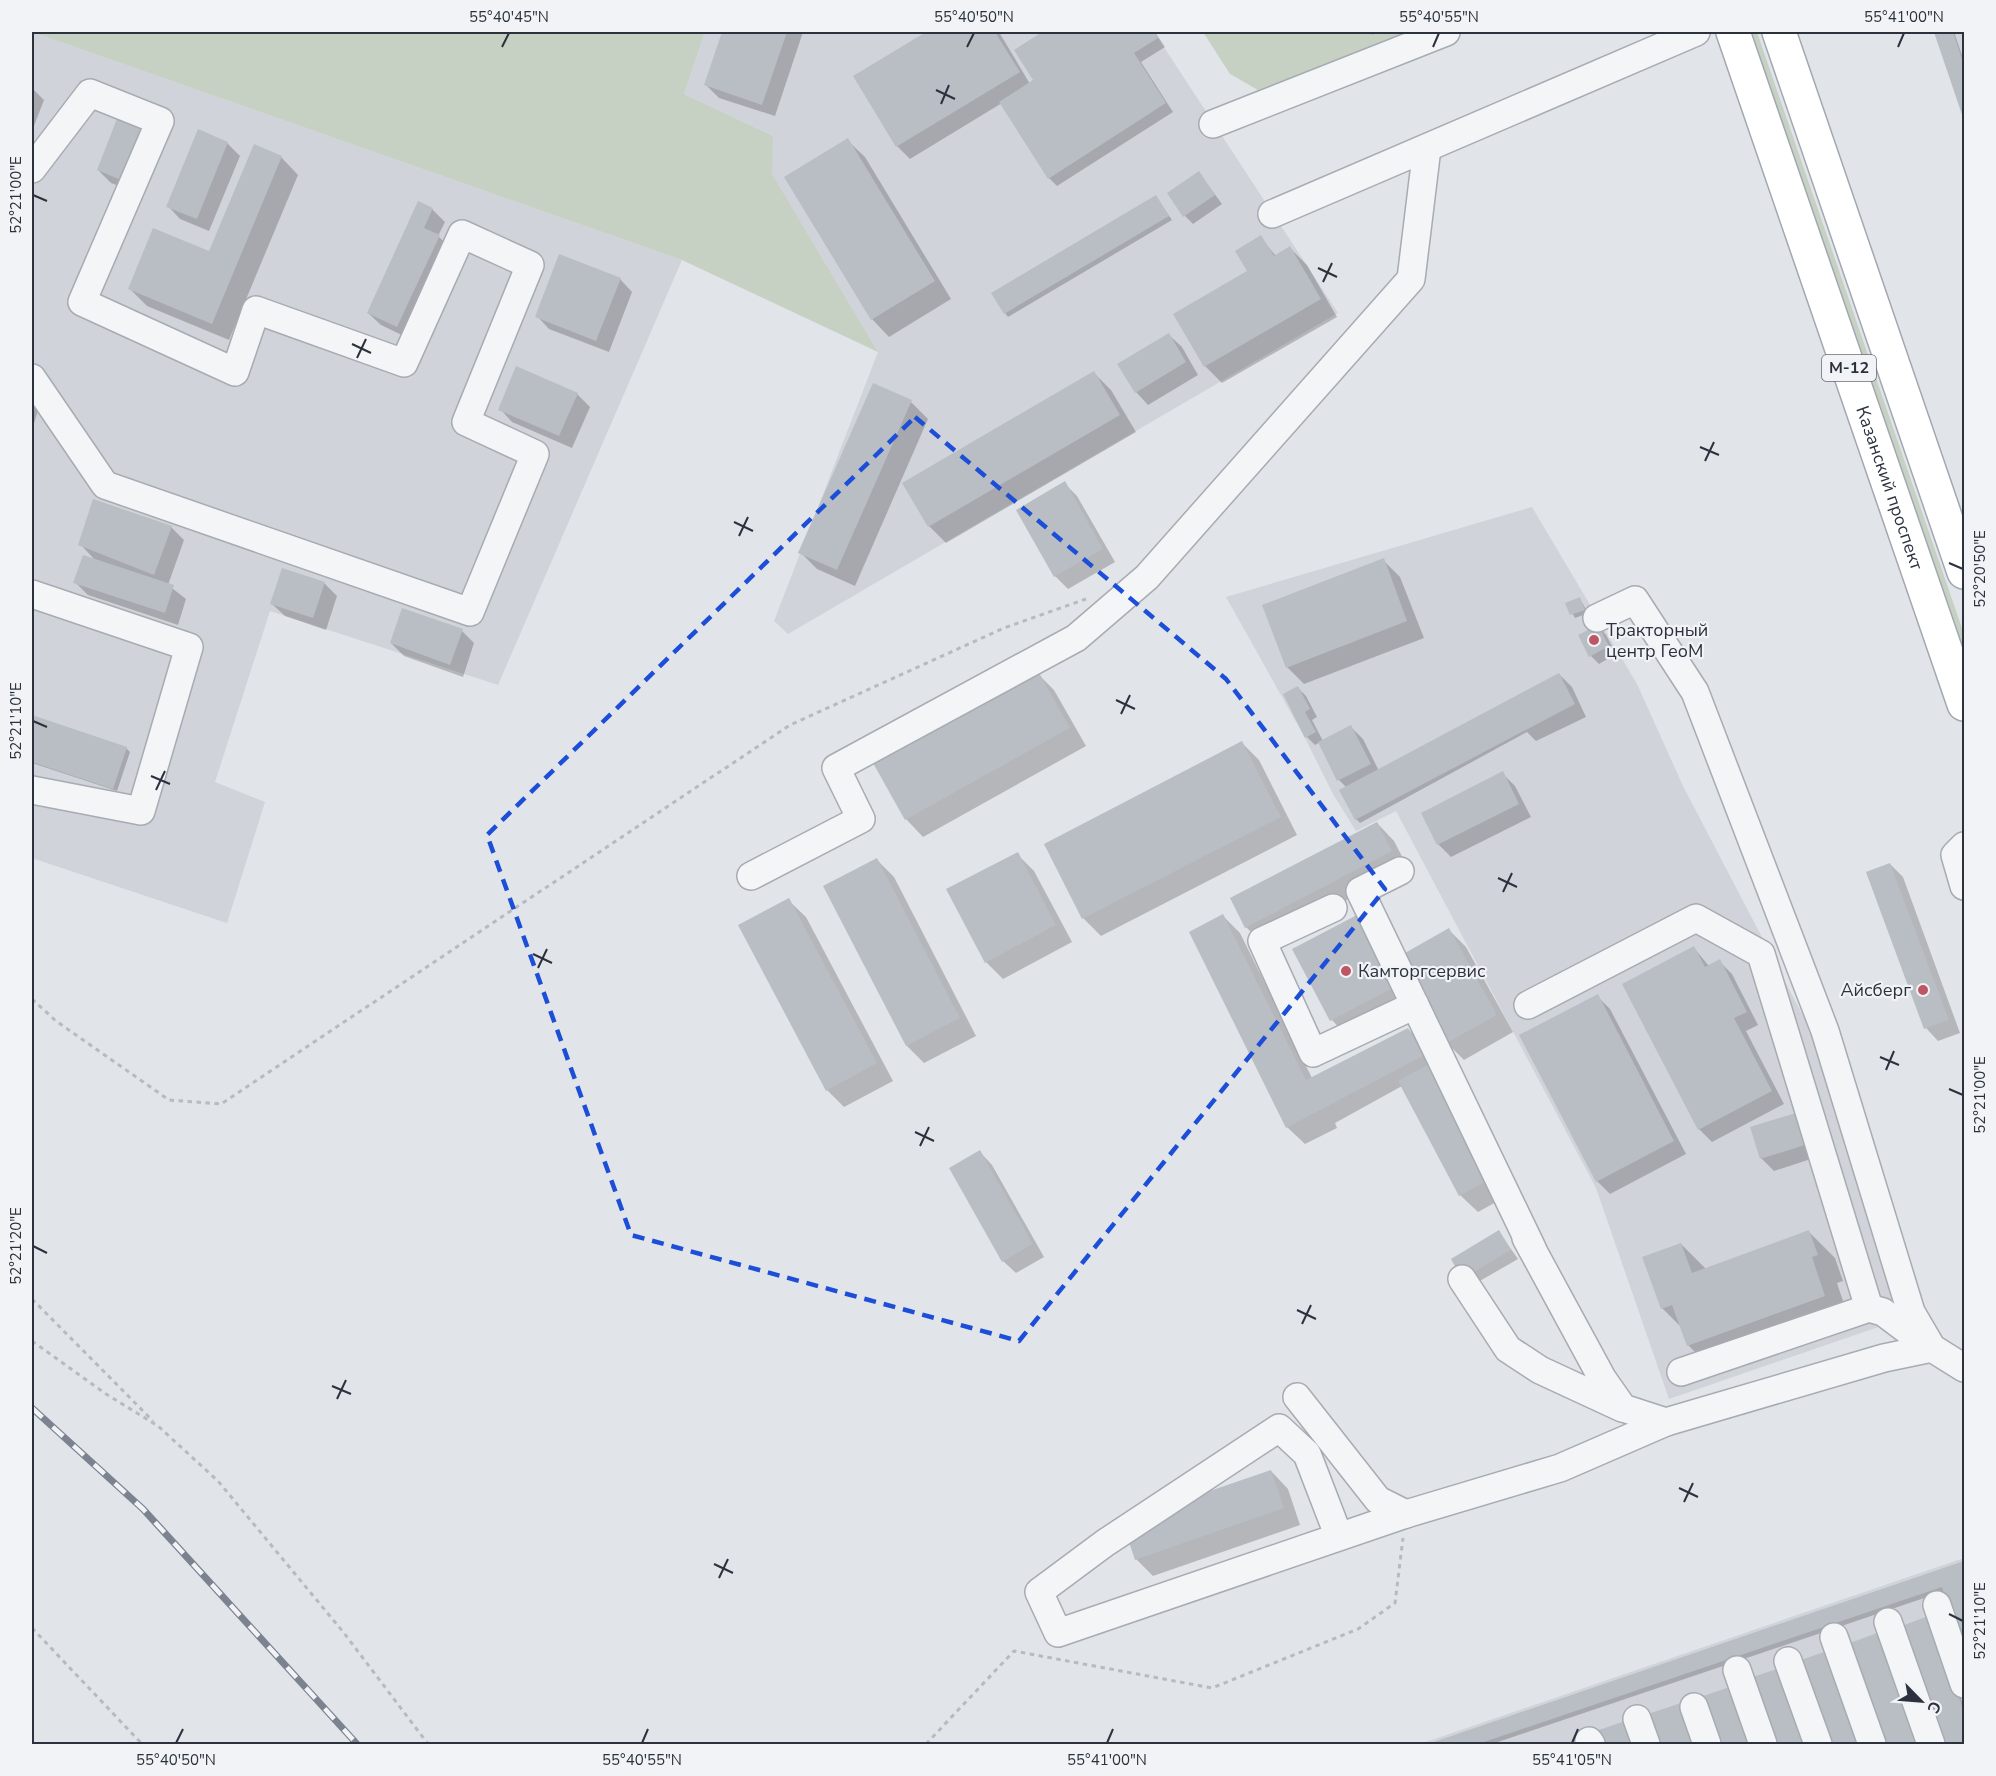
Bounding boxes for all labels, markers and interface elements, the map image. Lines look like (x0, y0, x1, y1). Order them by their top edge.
text: 55°40'45"N (469, 7, 549, 27)
text: 55°40'50"N (934, 7, 1014, 27)
text: 55°40'55"N (1399, 7, 1479, 27)
text: 55°41'00"N (1864, 7, 1944, 27)
text: 52°21'00"E (6, 156, 26, 234)
road number: М-12 (1822, 355, 1876, 381)
street label: Казанский проспект (1850, 403, 1929, 573)
text: 52°20'50"E (1970, 530, 1990, 608)
place label: Тракторный центр ГеоМ (1606, 618, 1708, 663)
marker: Тракторный центр ГеоМ (1587, 633, 1601, 647)
text: 52°21'10"E (6, 682, 26, 760)
place label: Камторгсервис (1358, 959, 1486, 983)
marker: Камторгсервис (1339, 964, 1353, 978)
place label: Айсберг (1840, 978, 1911, 1002)
marker: Айсберг (1916, 983, 1930, 997)
text: 52°21'00"E (1970, 1056, 1990, 1134)
text: 52°21'20"E (6, 1207, 26, 1285)
text: 52°21'10"E (1970, 1582, 1990, 1660)
north arrow (1891, 1671, 1951, 1731)
text: С (1921, 1697, 1946, 1717)
text: 55°40'50"N (136, 1750, 216, 1770)
text: 55°40'55"N (602, 1750, 682, 1770)
text: 55°41'00"N (1067, 1750, 1147, 1770)
text: 55°41'05"N (1532, 1750, 1612, 1770)

